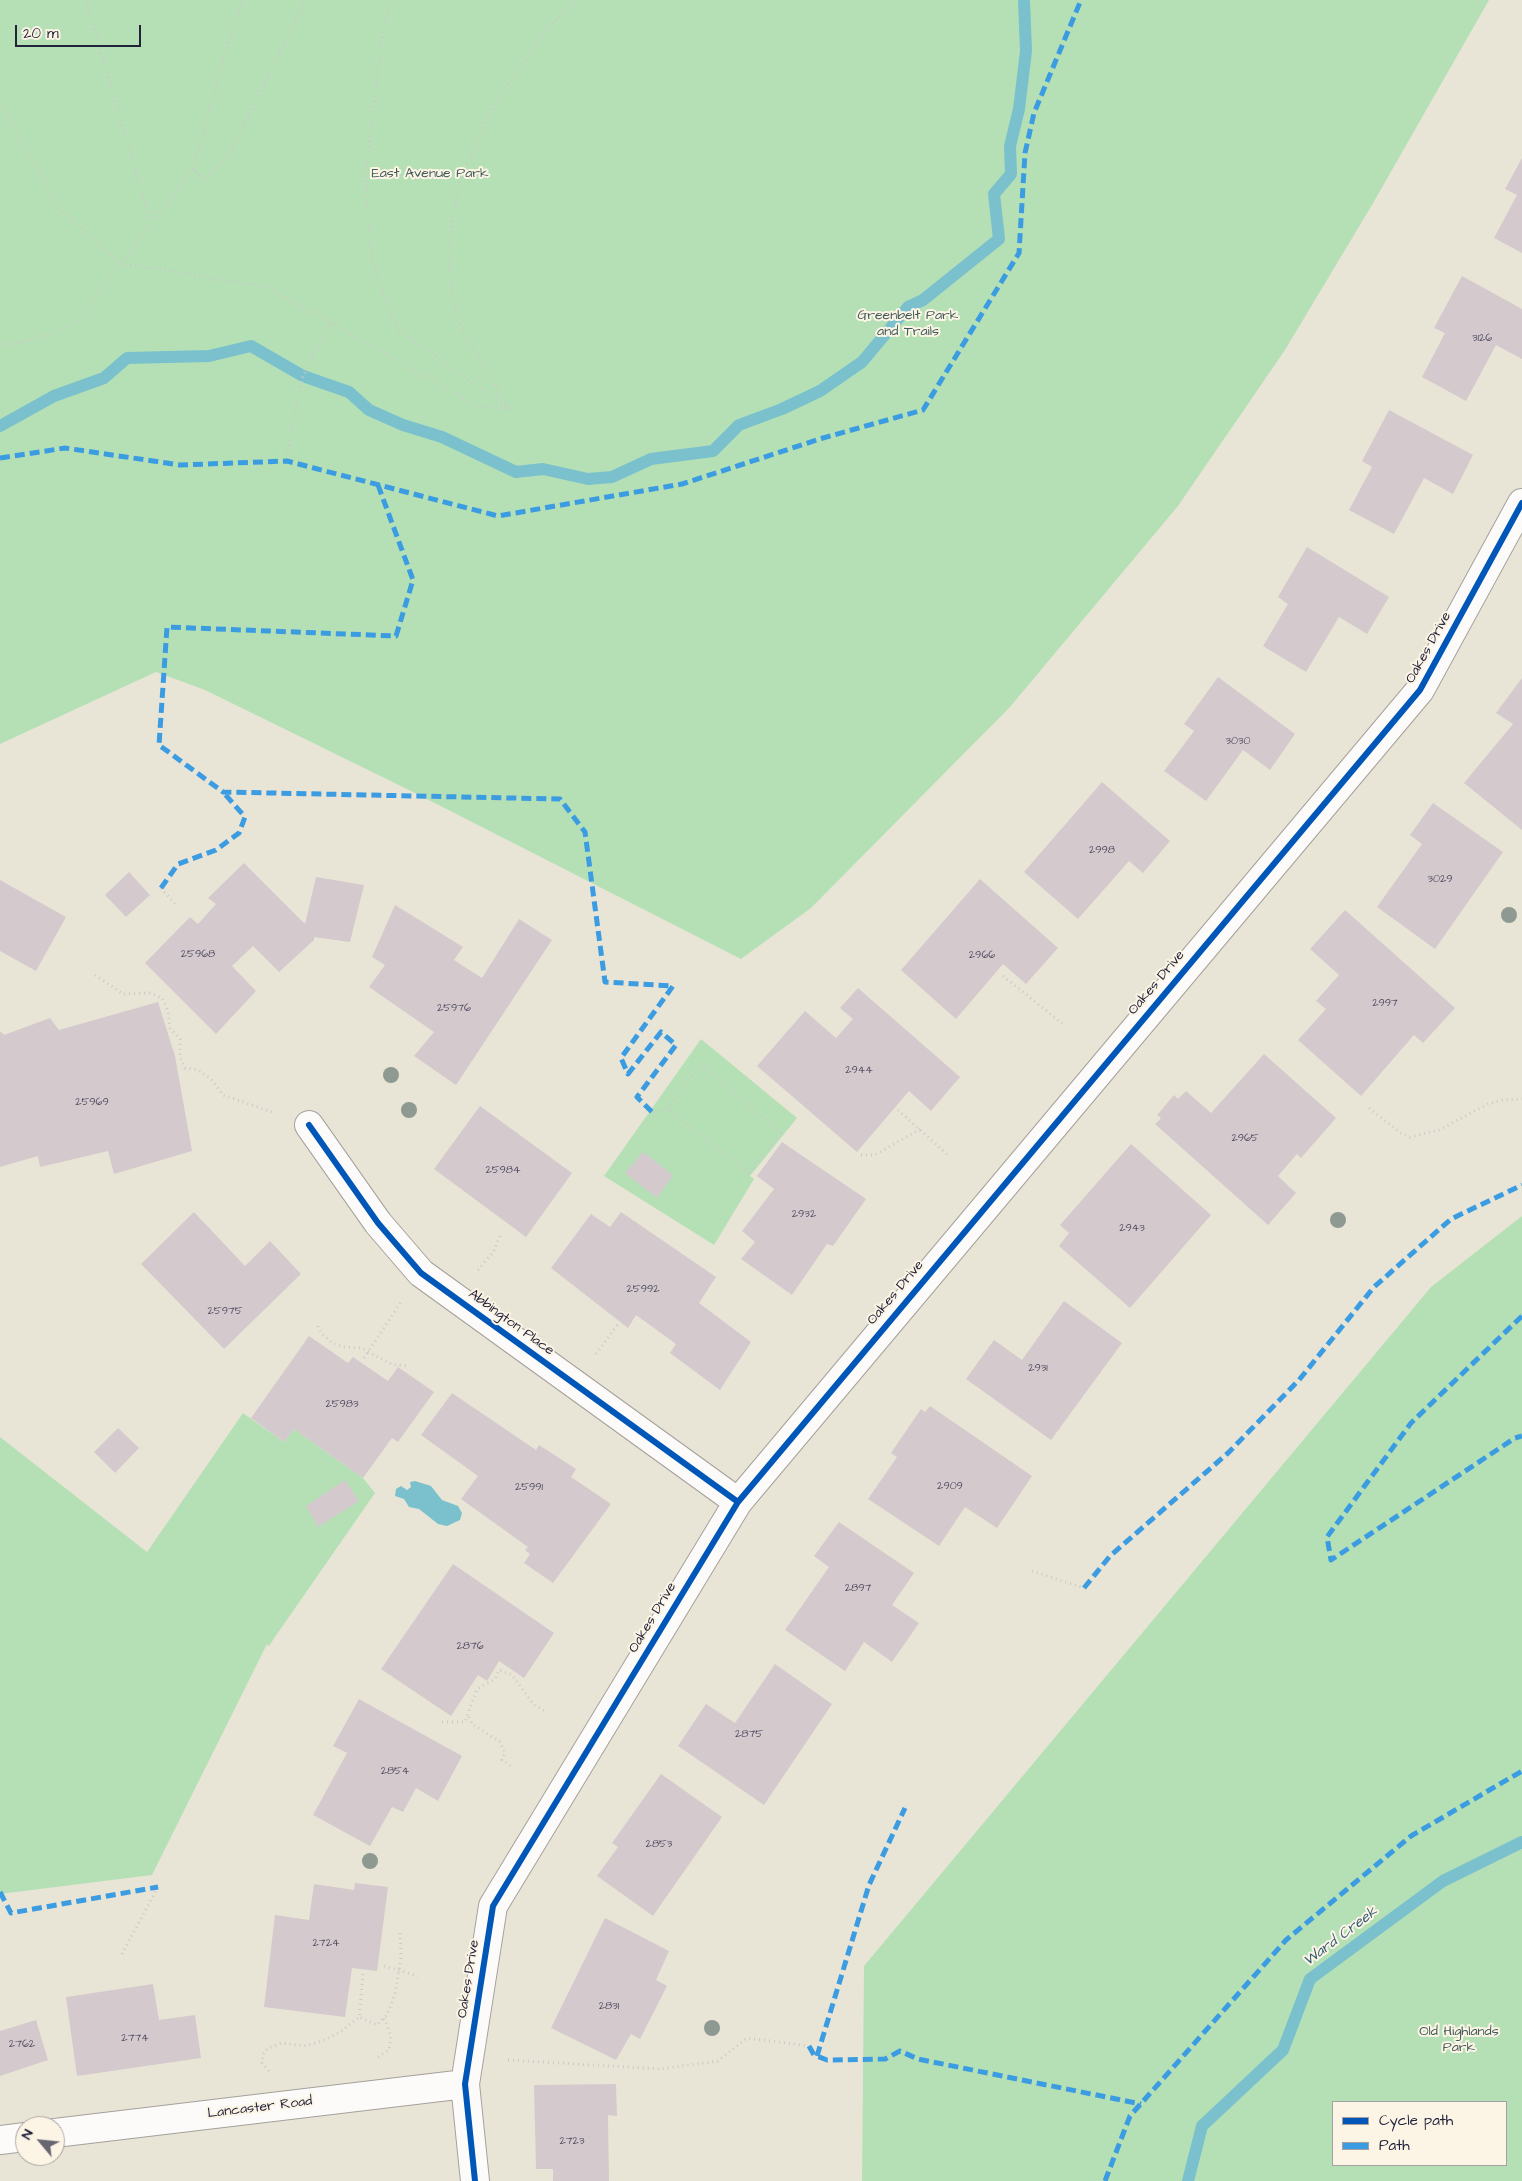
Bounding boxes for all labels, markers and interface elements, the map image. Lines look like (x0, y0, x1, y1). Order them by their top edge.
scale bar (18, 15, 144, 47)
text: 20 m (23, 23, 59, 44)
park label: East Avenue Park (371, 166, 489, 182)
park label: Greenbelt Park and Trails (858, 308, 958, 341)
house number: 3126 (1472, 332, 1492, 346)
street label: Oakes Drive (1402, 609, 1456, 687)
house number: 3030 (1225, 735, 1251, 749)
house number: 2998 (1089, 844, 1115, 858)
house number: 3029 (1427, 873, 1453, 887)
street label: Oakes Drive (1125, 947, 1189, 1019)
house number: 25968 (181, 948, 215, 962)
house number: 2966 (969, 949, 995, 963)
house number: 2997 (1372, 997, 1398, 1011)
house number: 25976 (437, 1002, 471, 1016)
house number: 2944 (845, 1064, 873, 1078)
house number: 25969 (75, 1096, 109, 1110)
house number: 2965 (1231, 1132, 1259, 1146)
house number: 25984 (486, 1164, 520, 1178)
house number: 2932 (792, 1208, 816, 1222)
house number: 2943 (1119, 1222, 1145, 1236)
street label: Oakes Drive (864, 1257, 928, 1329)
house number: 25992 (627, 1283, 659, 1297)
street label: Abbington Place (465, 1286, 557, 1360)
house number: 25975 (208, 1305, 242, 1319)
house number: 2931 (1028, 1362, 1048, 1376)
house number: 25983 (325, 1398, 359, 1412)
house number: 2909 (937, 1480, 963, 1494)
house number: 25991 (515, 1481, 543, 1495)
street label: Oakes Drive (625, 1580, 681, 1656)
house number: 2897 (845, 1582, 871, 1596)
house number: 2876 (456, 1640, 484, 1654)
house number: 2875 (735, 1728, 763, 1742)
house number: 2854 (381, 1765, 409, 1779)
house number: 2853 (646, 1838, 672, 1852)
water label: Ward Creek (1300, 1903, 1382, 1971)
house number: 2724 (313, 1937, 339, 1951)
street label: Oakes Drive (455, 1939, 483, 2019)
house number: 2831 (599, 2000, 619, 2014)
park label: Old Highlands Park (1419, 2024, 1499, 2056)
house number: 2774 (121, 2032, 149, 2046)
house number: 2762 (9, 2038, 35, 2052)
street label: Lancaster Road (207, 2093, 313, 2123)
legend (1332, 2101, 1507, 2166)
text: Cycle path (1379, 2110, 1453, 2131)
north arrow (15, 2116, 65, 2166)
text: N (17, 2126, 39, 2143)
house number: 2723 (560, 2135, 584, 2149)
text: Path (1379, 2135, 1410, 2156)

